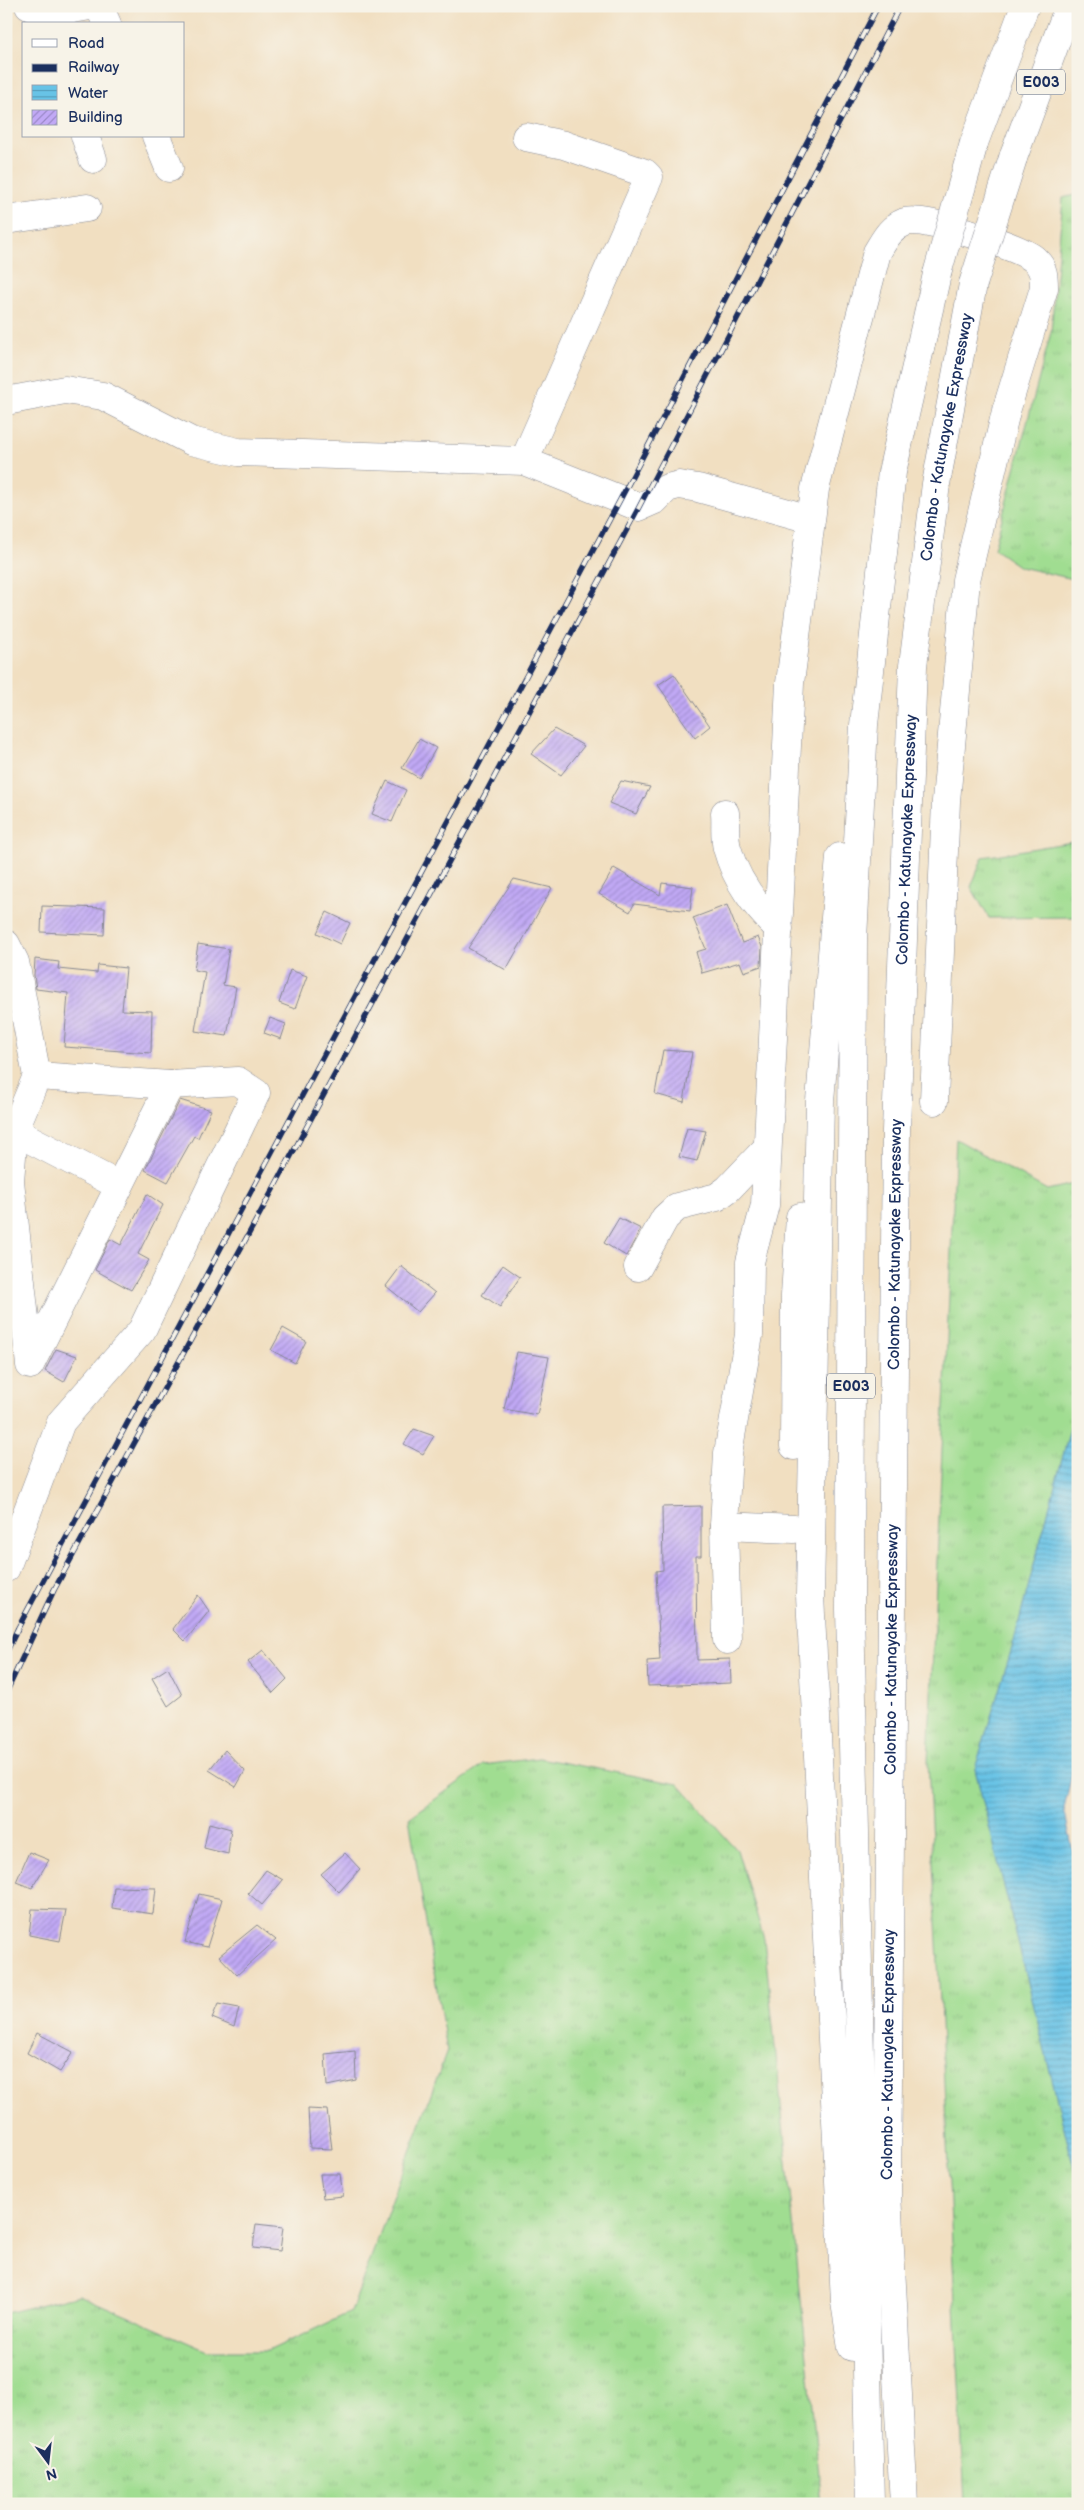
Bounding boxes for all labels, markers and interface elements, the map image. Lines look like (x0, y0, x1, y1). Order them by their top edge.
legend (22, 22, 185, 138)
text: Road (68, 34, 104, 53)
text: Railway (68, 58, 119, 77)
road number: E003 (1017, 70, 1065, 94)
text: Water (68, 84, 108, 103)
text: Building (68, 108, 123, 127)
street label: Colombo - Katunayake Expressway (917, 311, 977, 562)
street label: Colombo - Katunayake Expressway (893, 713, 921, 966)
street label: Colombo - Katunayake Expressway (884, 1118, 906, 1370)
road number: E003 (827, 1374, 875, 1398)
street label: Colombo - Katunayake Expressway (881, 1523, 902, 1775)
street label: Colombo - Katunayake Expressway (878, 1928, 899, 2180)
north arrow (22, 2438, 72, 2488)
text: N (44, 2465, 59, 2484)

